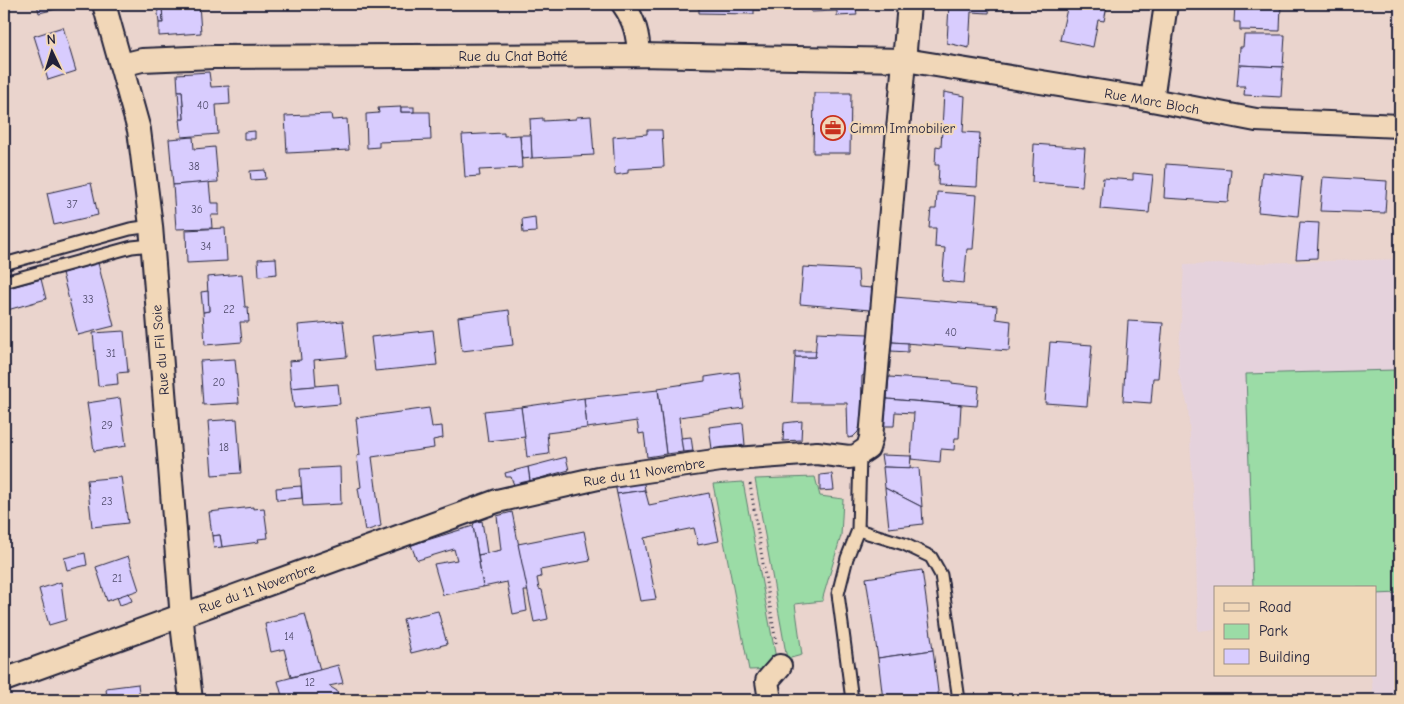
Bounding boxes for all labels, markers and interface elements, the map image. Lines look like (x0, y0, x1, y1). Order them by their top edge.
north arrow (28, 28, 78, 78)
text: N (46, 31, 56, 48)
street label: Rue du Chat Botté (458, 48, 568, 65)
street label: Rue Marc Bloch (1103, 85, 1201, 118)
house number: 40 (197, 99, 209, 112)
office icon: Cimm Immobilier (820, 115, 846, 141)
place label: Cimm Immobilier (850, 120, 956, 137)
house number: 38 (188, 160, 200, 173)
house number: 37 (67, 198, 77, 211)
house number: 36 (191, 203, 203, 216)
house number: 34 (201, 240, 211, 253)
house number: 33 (82, 293, 94, 306)
house number: 22 (223, 303, 235, 316)
street label: Rue du Fil Soie (148, 304, 173, 396)
house number: 40 (945, 326, 957, 339)
house number: 31 (106, 347, 116, 360)
house number: 20 (213, 376, 225, 389)
house number: 29 (101, 419, 113, 432)
house number: 18 (219, 441, 229, 454)
street label: Rue du 11 Novembre (582, 455, 706, 490)
house number: 23 (101, 495, 113, 508)
street label: Rue du 11 Novembre (197, 560, 318, 617)
house number: 21 (112, 572, 122, 585)
legend (1214, 586, 1376, 676)
text: Road (1259, 598, 1291, 616)
text: Park (1259, 622, 1288, 640)
house number: 14 (284, 630, 294, 643)
text: Building (1259, 648, 1310, 666)
house number: 12 (305, 676, 315, 689)

